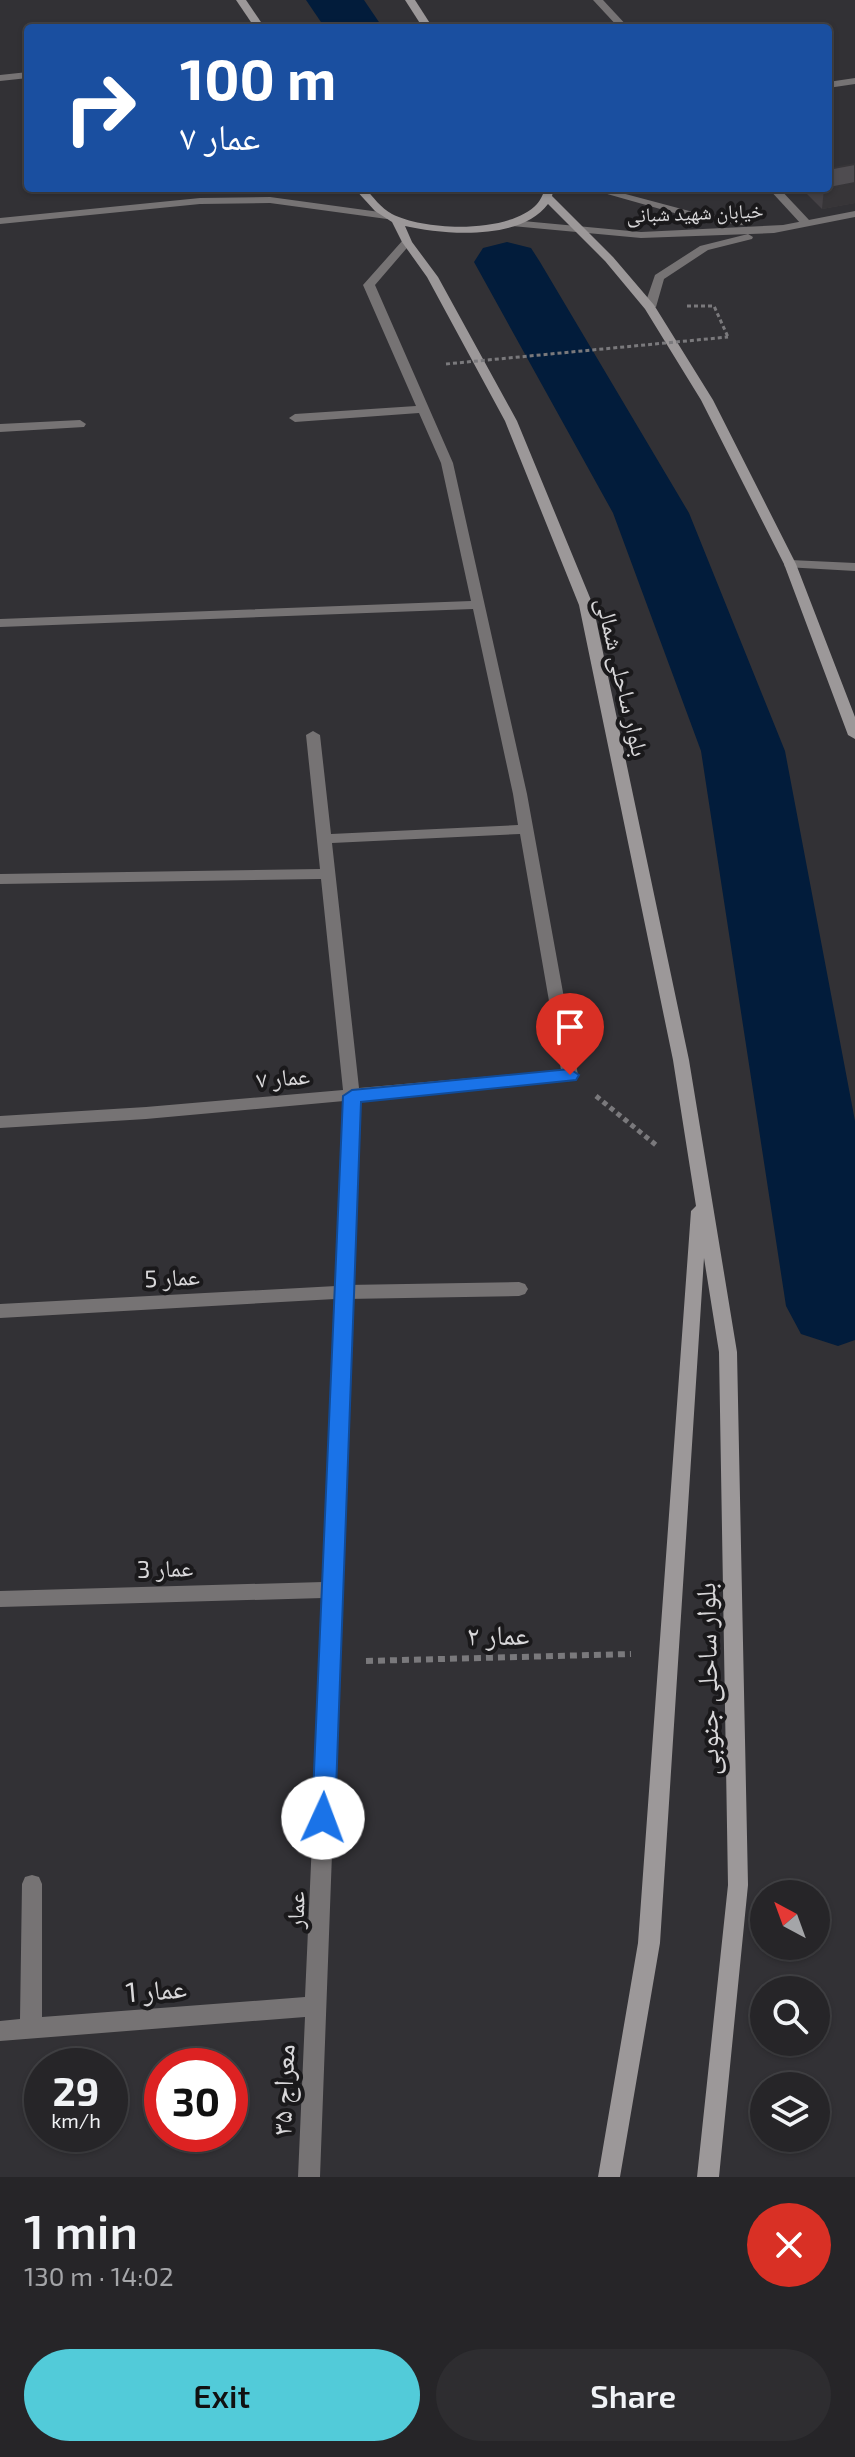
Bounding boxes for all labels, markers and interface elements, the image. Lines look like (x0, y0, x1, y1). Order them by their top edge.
text: 100 m (180, 44, 336, 111)
icon: right (48, 56, 152, 160)
text: عمار ۷ (180, 114, 260, 157)
street label: خیابان شهید شبانی (626, 198, 764, 227)
street label: بلوار ساحلی شمالی (590, 594, 656, 759)
pin (536, 993, 604, 1075)
icon: arrive (548, 1005, 592, 1049)
street label: عمار ۷ (255, 1060, 311, 1093)
street label: عمار 5 (143, 1261, 200, 1292)
street label: عمار 3 (136, 1552, 193, 1583)
street label: بلوار ساحلی جنوبی (687, 1582, 727, 1776)
street label: عمار ۲ (466, 1616, 529, 1652)
position arrow (281, 1776, 365, 1860)
north arrow (750, 1880, 830, 1960)
map controls (750, 1880, 830, 2152)
street label: عمار (279, 1891, 310, 1930)
street label: عمار 1 (124, 1969, 188, 2009)
button: search (750, 1976, 830, 2056)
street label: معراج ۳۵ (263, 2044, 303, 2136)
speed limit sign: 30 (144, 2048, 248, 2152)
text: 29 (53, 2066, 99, 2114)
button: layers (750, 2072, 830, 2152)
text: km/h (51, 2108, 101, 2132)
text: 1 min (24, 2201, 138, 2259)
button: close (747, 2203, 831, 2287)
text: 130 m · 14:02 (24, 2260, 174, 2291)
button: Exit (24, 2349, 420, 2441)
button: Share (436, 2349, 831, 2441)

